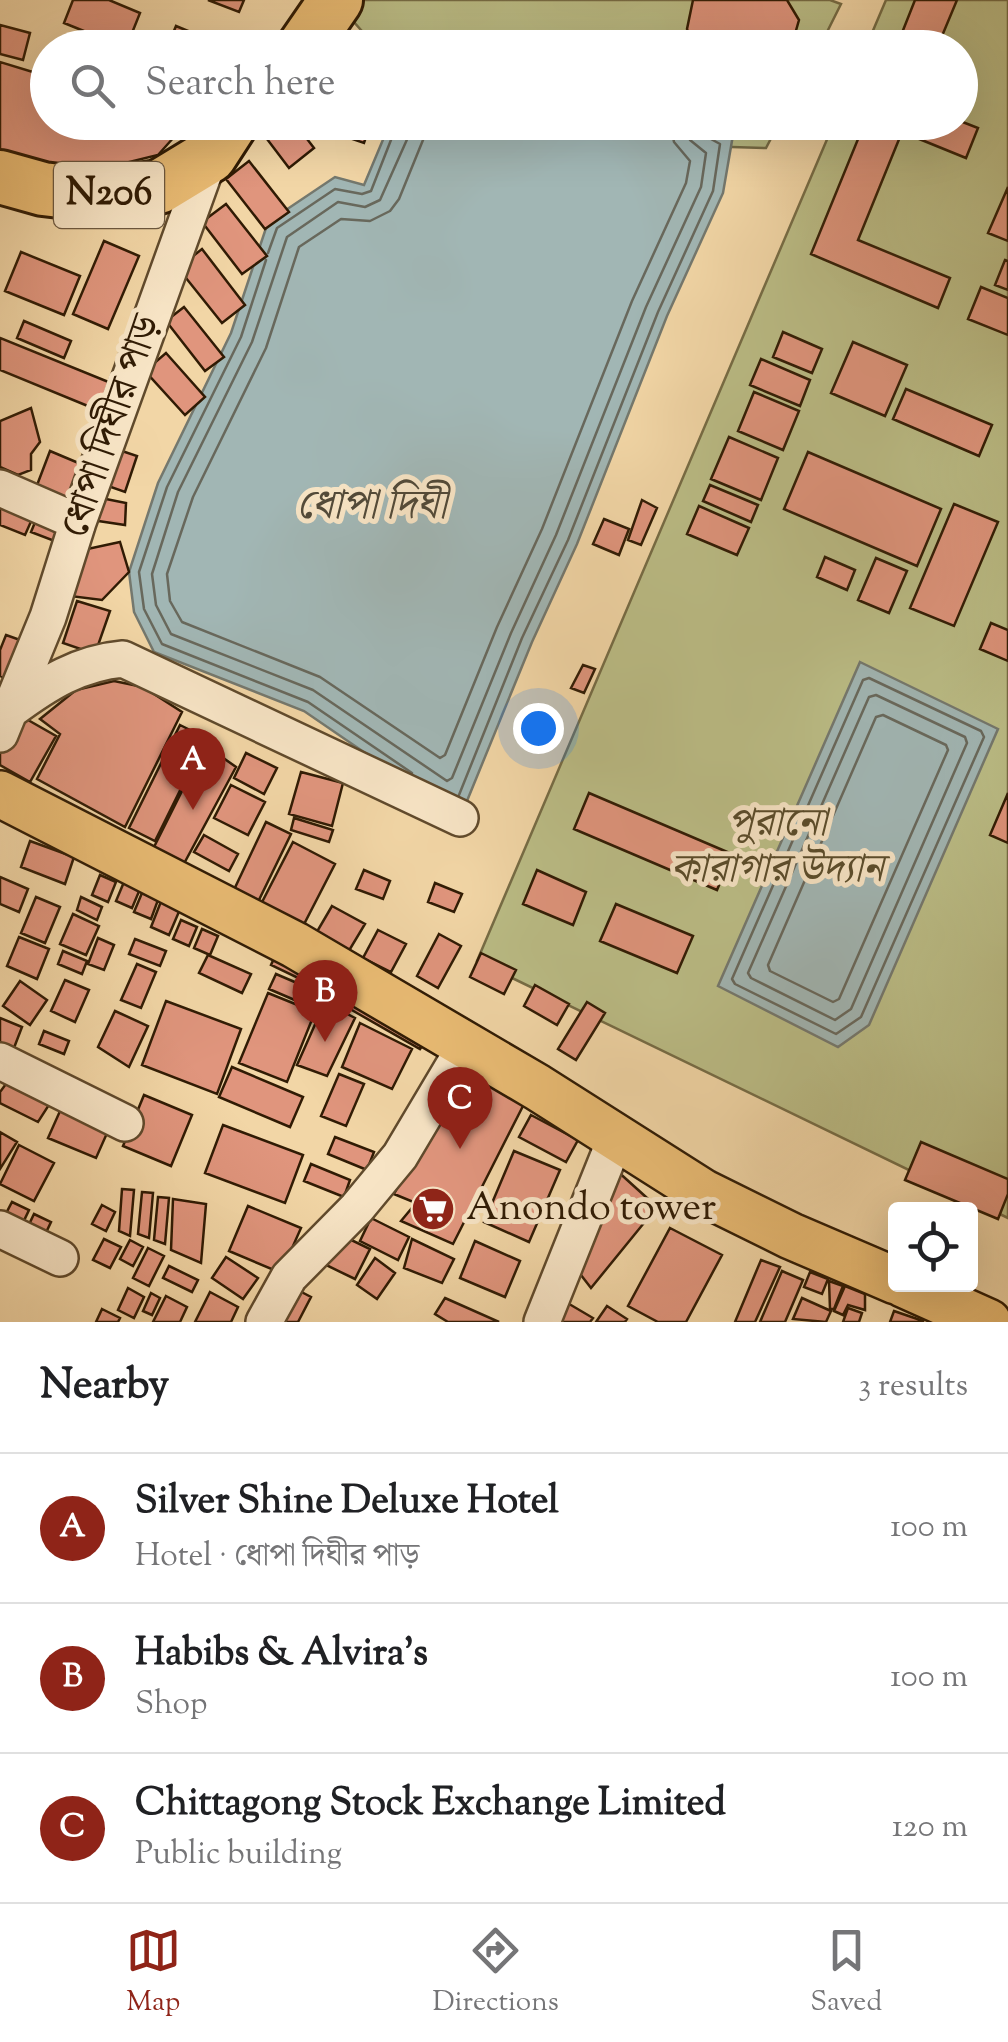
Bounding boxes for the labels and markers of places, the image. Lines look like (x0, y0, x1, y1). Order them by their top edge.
pin: A (160, 728, 226, 810)
pin: B (292, 960, 358, 1042)
pin: C (428, 1066, 492, 1149)
place label: Anondo tower (466, 1181, 716, 1238)
supermarket icon: Anondo tower (410, 1186, 456, 1232)

